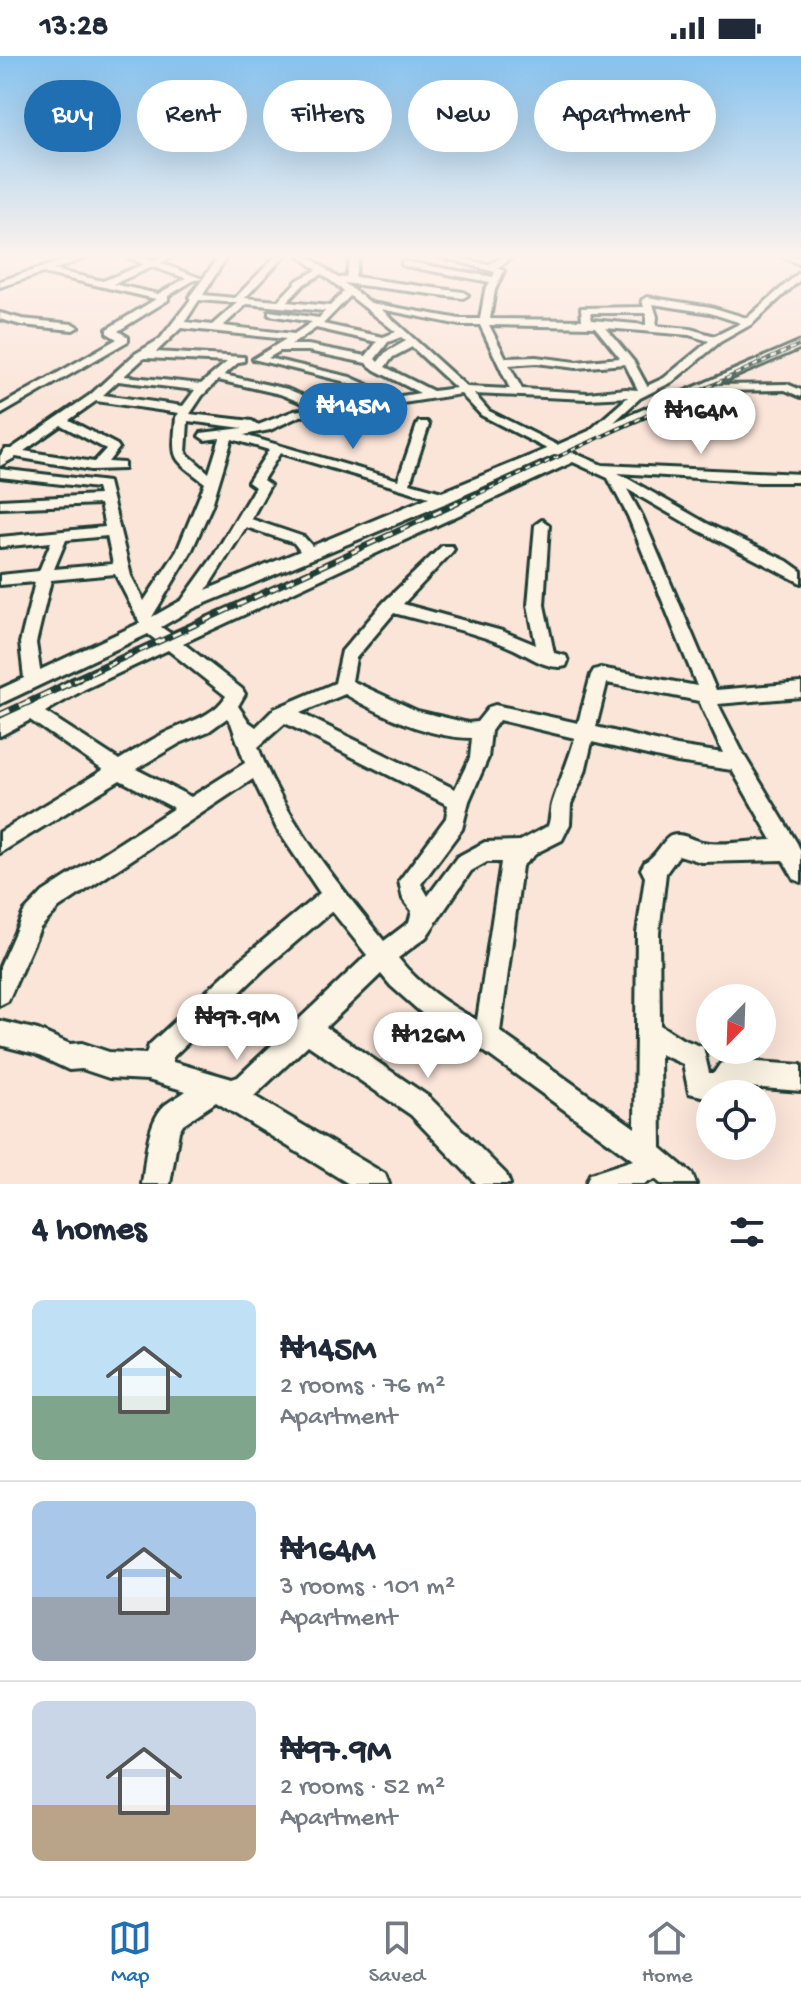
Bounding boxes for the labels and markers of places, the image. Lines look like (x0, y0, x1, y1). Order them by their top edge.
pin: ₦145M (297, 383, 409, 451)
pin: ₦164M (645, 388, 757, 456)
pin: ₦97.9M (172, 994, 302, 1062)
pin: ₦126M (372, 1012, 484, 1080)

